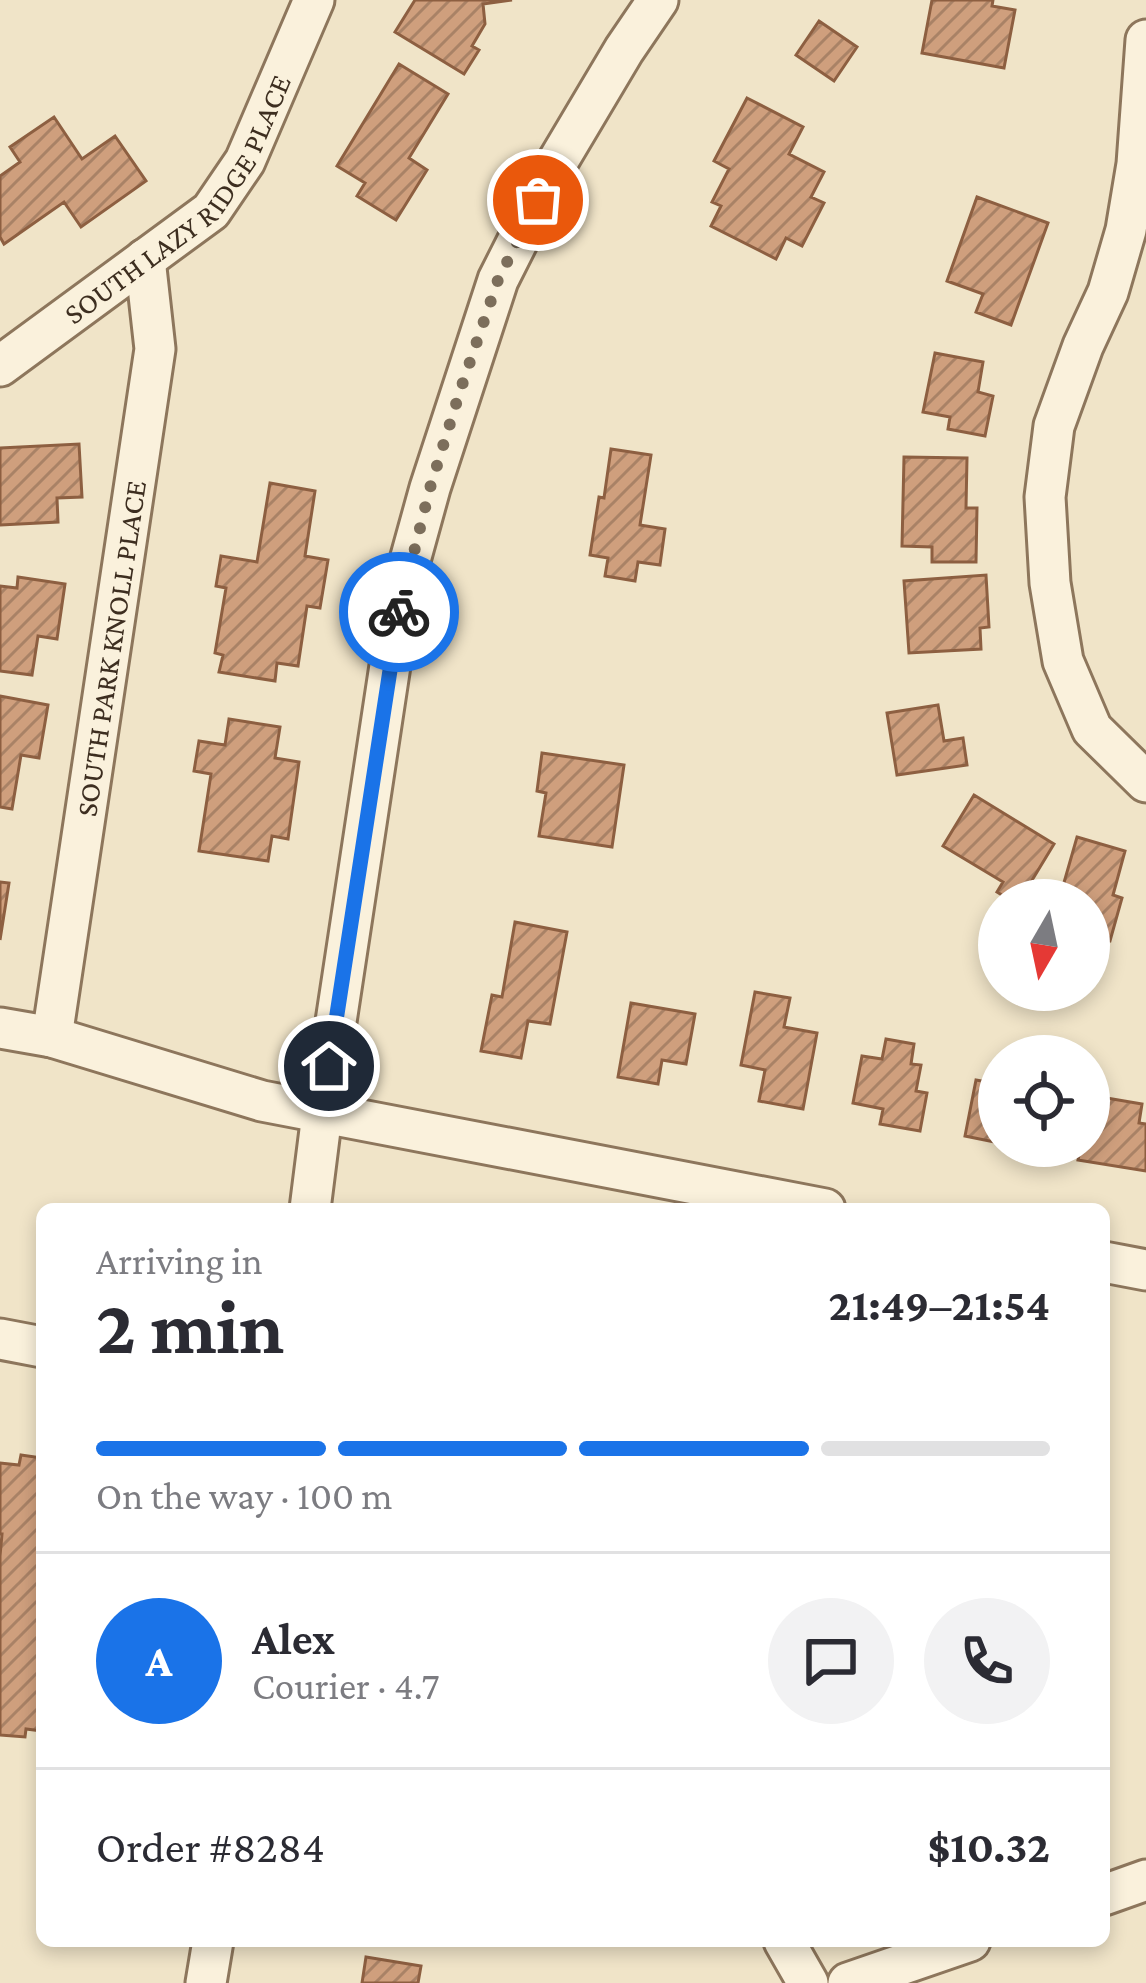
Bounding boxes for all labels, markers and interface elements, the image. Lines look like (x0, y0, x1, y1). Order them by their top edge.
street label: SOUTH LAZY RIDGE PLACE (57, 69, 297, 330)
pin (487, 149, 589, 251)
icon: bag (505, 167, 571, 233)
street label: SOUTH PARK KNOLL PLACE (69, 478, 152, 819)
courier (339, 552, 459, 672)
icon: bike (366, 579, 432, 645)
north arrow (978, 879, 1110, 1011)
map controls (978, 879, 1110, 1167)
pin (278, 1015, 380, 1117)
icon: home (296, 1033, 362, 1099)
button: locate (978, 1035, 1110, 1167)
text: Arriving in (96, 1239, 263, 1282)
text: 21:49–21:54 (829, 1280, 1050, 1330)
text: 2 min (96, 1283, 284, 1370)
text: On the way · 100 m (96, 1474, 393, 1517)
button: chat (768, 1598, 894, 1724)
button: phone (924, 1598, 1050, 1724)
text: Alex (252, 1614, 335, 1664)
text: A (146, 1636, 172, 1686)
text: Courier · 4.7 (252, 1664, 440, 1707)
text: Order #8284 (96, 1822, 325, 1872)
text: $10.32 (927, 1822, 1050, 1872)

